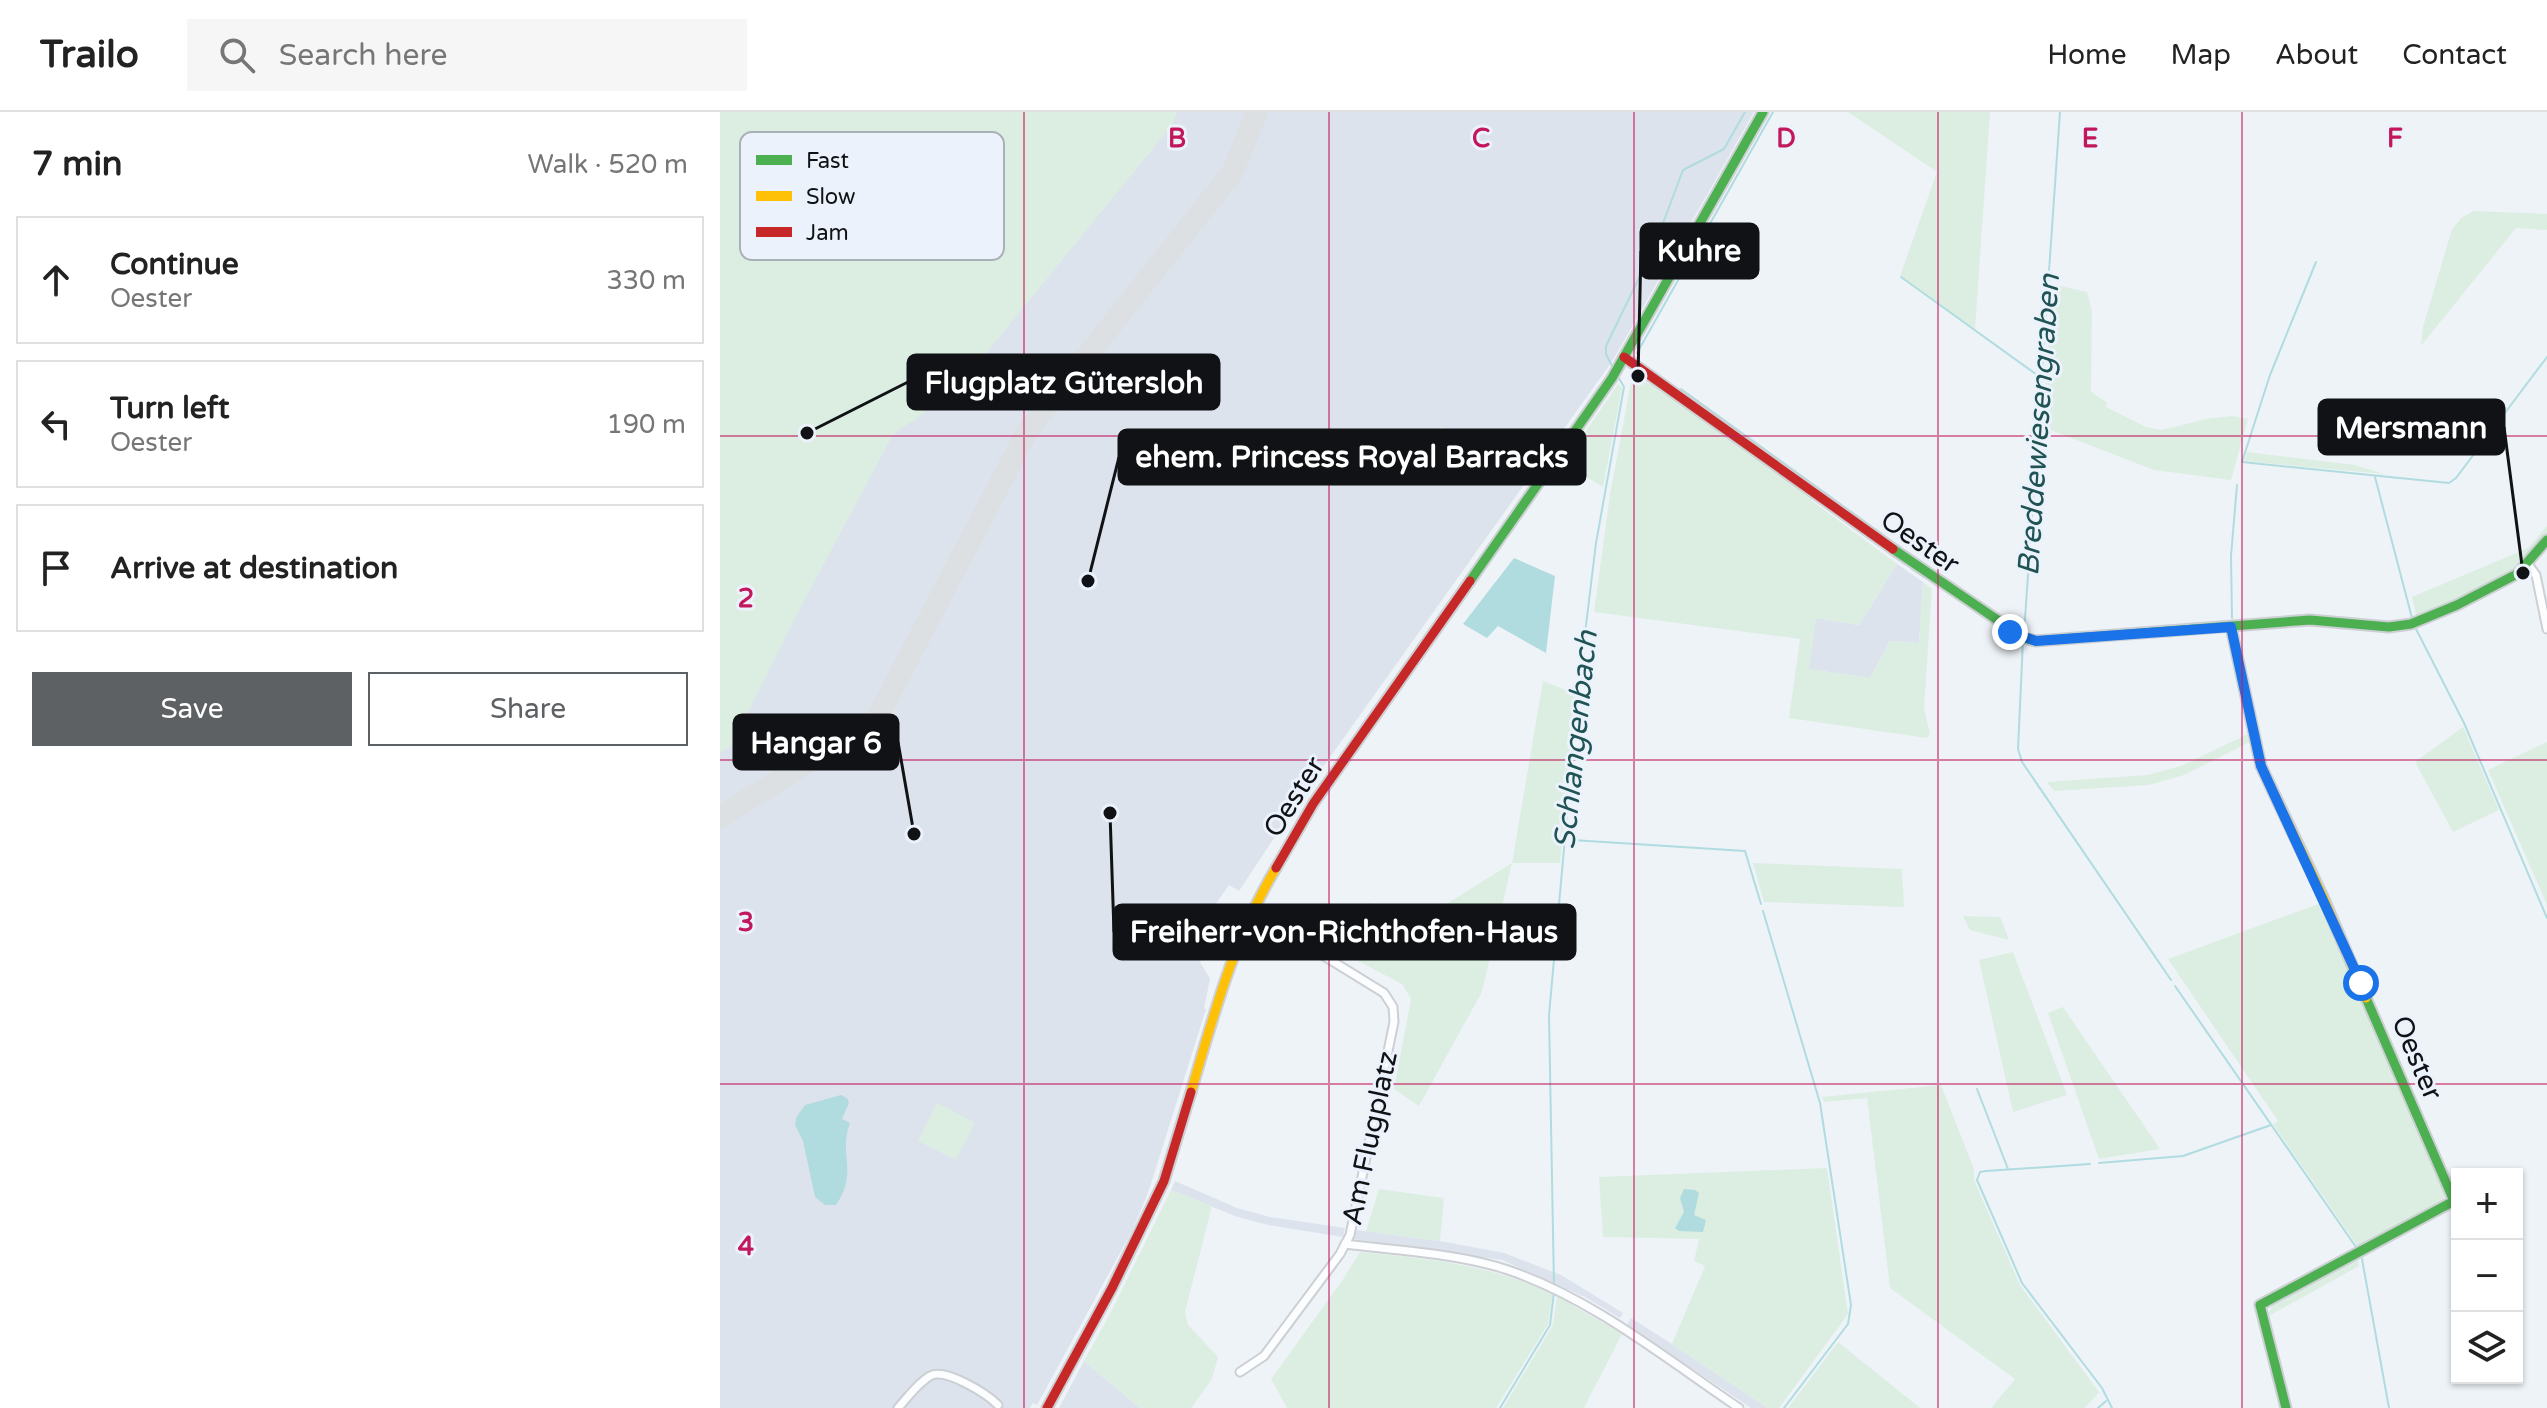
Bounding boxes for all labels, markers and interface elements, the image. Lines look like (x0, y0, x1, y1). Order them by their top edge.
search box (187, 19, 747, 91)
text: Trailo (40, 32, 139, 78)
icon: search (215, 33, 259, 77)
text: Search here (279, 37, 448, 74)
text: Home (2047, 38, 2127, 72)
text: Map (2171, 38, 2231, 72)
text: About (2275, 38, 2358, 72)
text: Contact (2402, 38, 2507, 72)
text: B (1168, 123, 1186, 154)
text: C (1472, 123, 1490, 154)
text: D (1776, 123, 1796, 154)
text: E (2082, 123, 2098, 154)
text: F (2387, 123, 2403, 154)
legend (740, 132, 1004, 260)
text: 7 min (32, 144, 123, 185)
text: Fast (806, 148, 849, 174)
text: Walk · 520 m (528, 149, 688, 180)
text: Slow (806, 184, 856, 210)
text: Jam (806, 220, 849, 246)
callout: Kuhre (1641, 224, 1758, 278)
text: Kuhre (1657, 233, 1741, 270)
text: Continue (110, 246, 239, 283)
icon: ahead (34, 258, 78, 302)
text: 330 m (606, 265, 686, 296)
water label: Breddewiesengraben (2010, 272, 2068, 577)
text: Oester (110, 283, 192, 314)
callout: Flugplatz Gütersloh (908, 355, 1219, 409)
text: Flugplatz Gütersloh (925, 365, 1203, 402)
text: Turn left (110, 390, 229, 427)
callout: Mersmann (2319, 400, 2504, 454)
icon: left (34, 402, 78, 446)
text: 190 m (606, 409, 686, 440)
text: Mersmann (2335, 410, 2487, 447)
text: Oester (110, 427, 192, 458)
callout: ehem. Princess Royal Barracks (1119, 430, 1585, 484)
text: ehem. Princess Royal Barracks (1135, 439, 1569, 476)
street label: Oester (1874, 503, 1966, 581)
icon: arrive (34, 546, 78, 590)
text: Arrive at destination (110, 550, 398, 587)
text: 2 (738, 583, 754, 614)
route end (1992, 614, 2028, 650)
water label: Schlangenbach (1546, 628, 1606, 851)
button: Save (32, 672, 352, 746)
button: Share (368, 672, 688, 746)
callout: Hangar 6 (734, 715, 898, 769)
text: Hangar 6 (750, 725, 882, 762)
street label: Oester (1256, 750, 1332, 844)
callout: Freiherr-von-Richthofen-Haus (1114, 905, 1575, 959)
text: 3 (738, 907, 754, 938)
text: Freiherr-von-Richthofen-Haus (1130, 914, 1558, 951)
route start (2343, 965, 2379, 1001)
street label: Oester (2384, 1011, 2450, 1106)
street label: Am Flugplatz (1335, 1048, 1405, 1228)
map controls (2451, 1168, 2523, 1384)
button: + (2451, 1168, 2523, 1240)
text: 4 (738, 1231, 754, 1262)
button: − (2451, 1240, 2523, 1312)
button: layers (2451, 1312, 2523, 1384)

